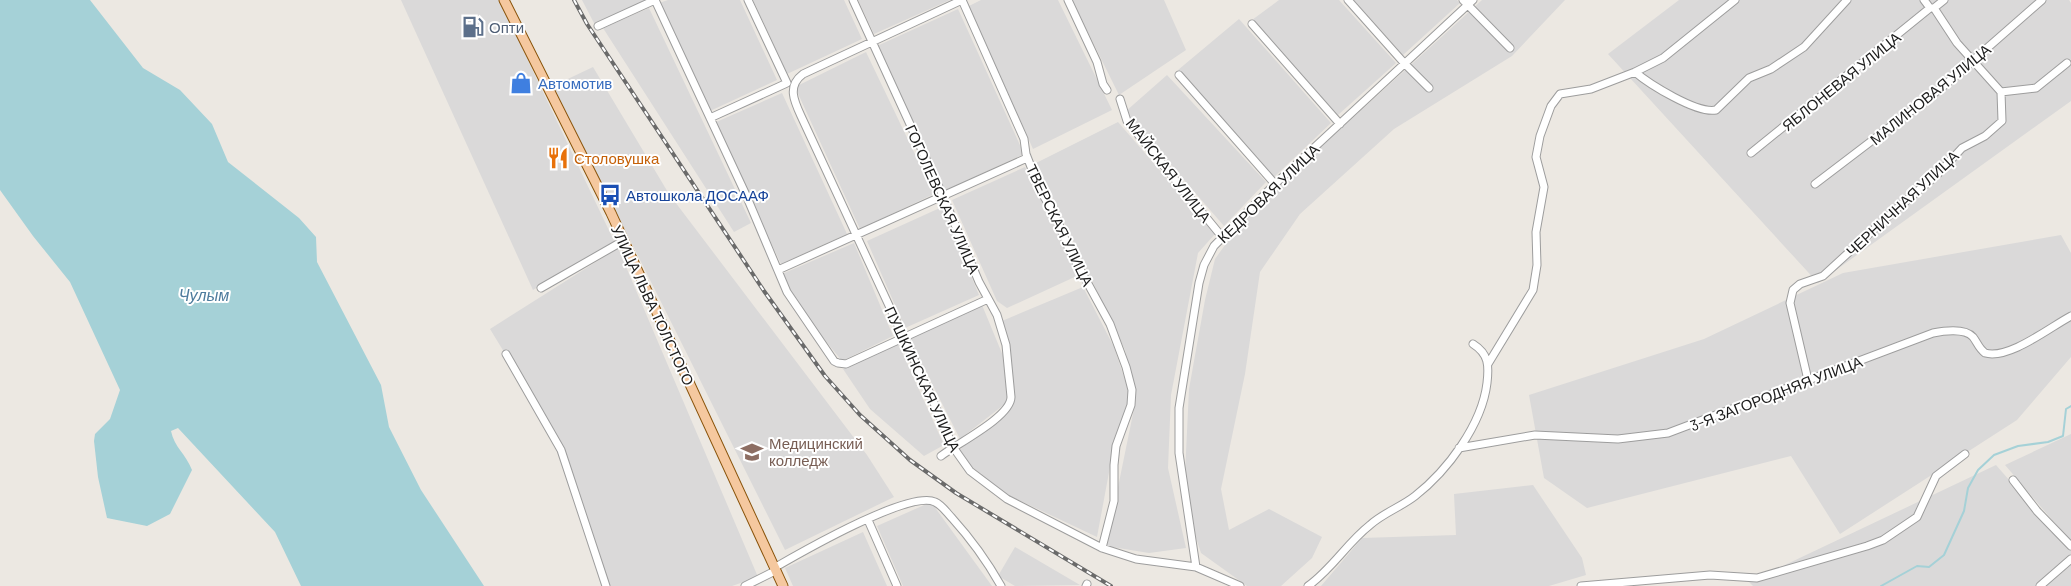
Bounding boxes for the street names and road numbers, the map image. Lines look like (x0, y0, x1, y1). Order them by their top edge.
street label: ЯБЛОНЕВАЯ УЛИЦА (1778, 28, 1904, 134)
street label: МАЛИНОВАЯ УЛИЦА (1866, 40, 1994, 148)
street label: МАЙСКАЯ УЛИЦА (1123, 114, 1215, 226)
street label: ГОГОЛЕВСКАЯ УЛИЦА (902, 122, 984, 276)
street label: КЕДРОВАЯ УЛИЦА (1213, 140, 1323, 246)
street label: ЧЕРНИЧНАЯ УЛИЦА (1842, 146, 1962, 260)
street label: ТВЕРСКАЯ УЛИЦА (1023, 161, 1097, 289)
street label: УЛИЦА ЛЬВА ТОЛСТОГО (608, 222, 698, 388)
street label: ПУШКИНСКАЯ УЛИЦА (881, 303, 965, 455)
street label: 3-Я ЗАГОРОДНЯЯ УЛИЦА (1687, 352, 1865, 434)

